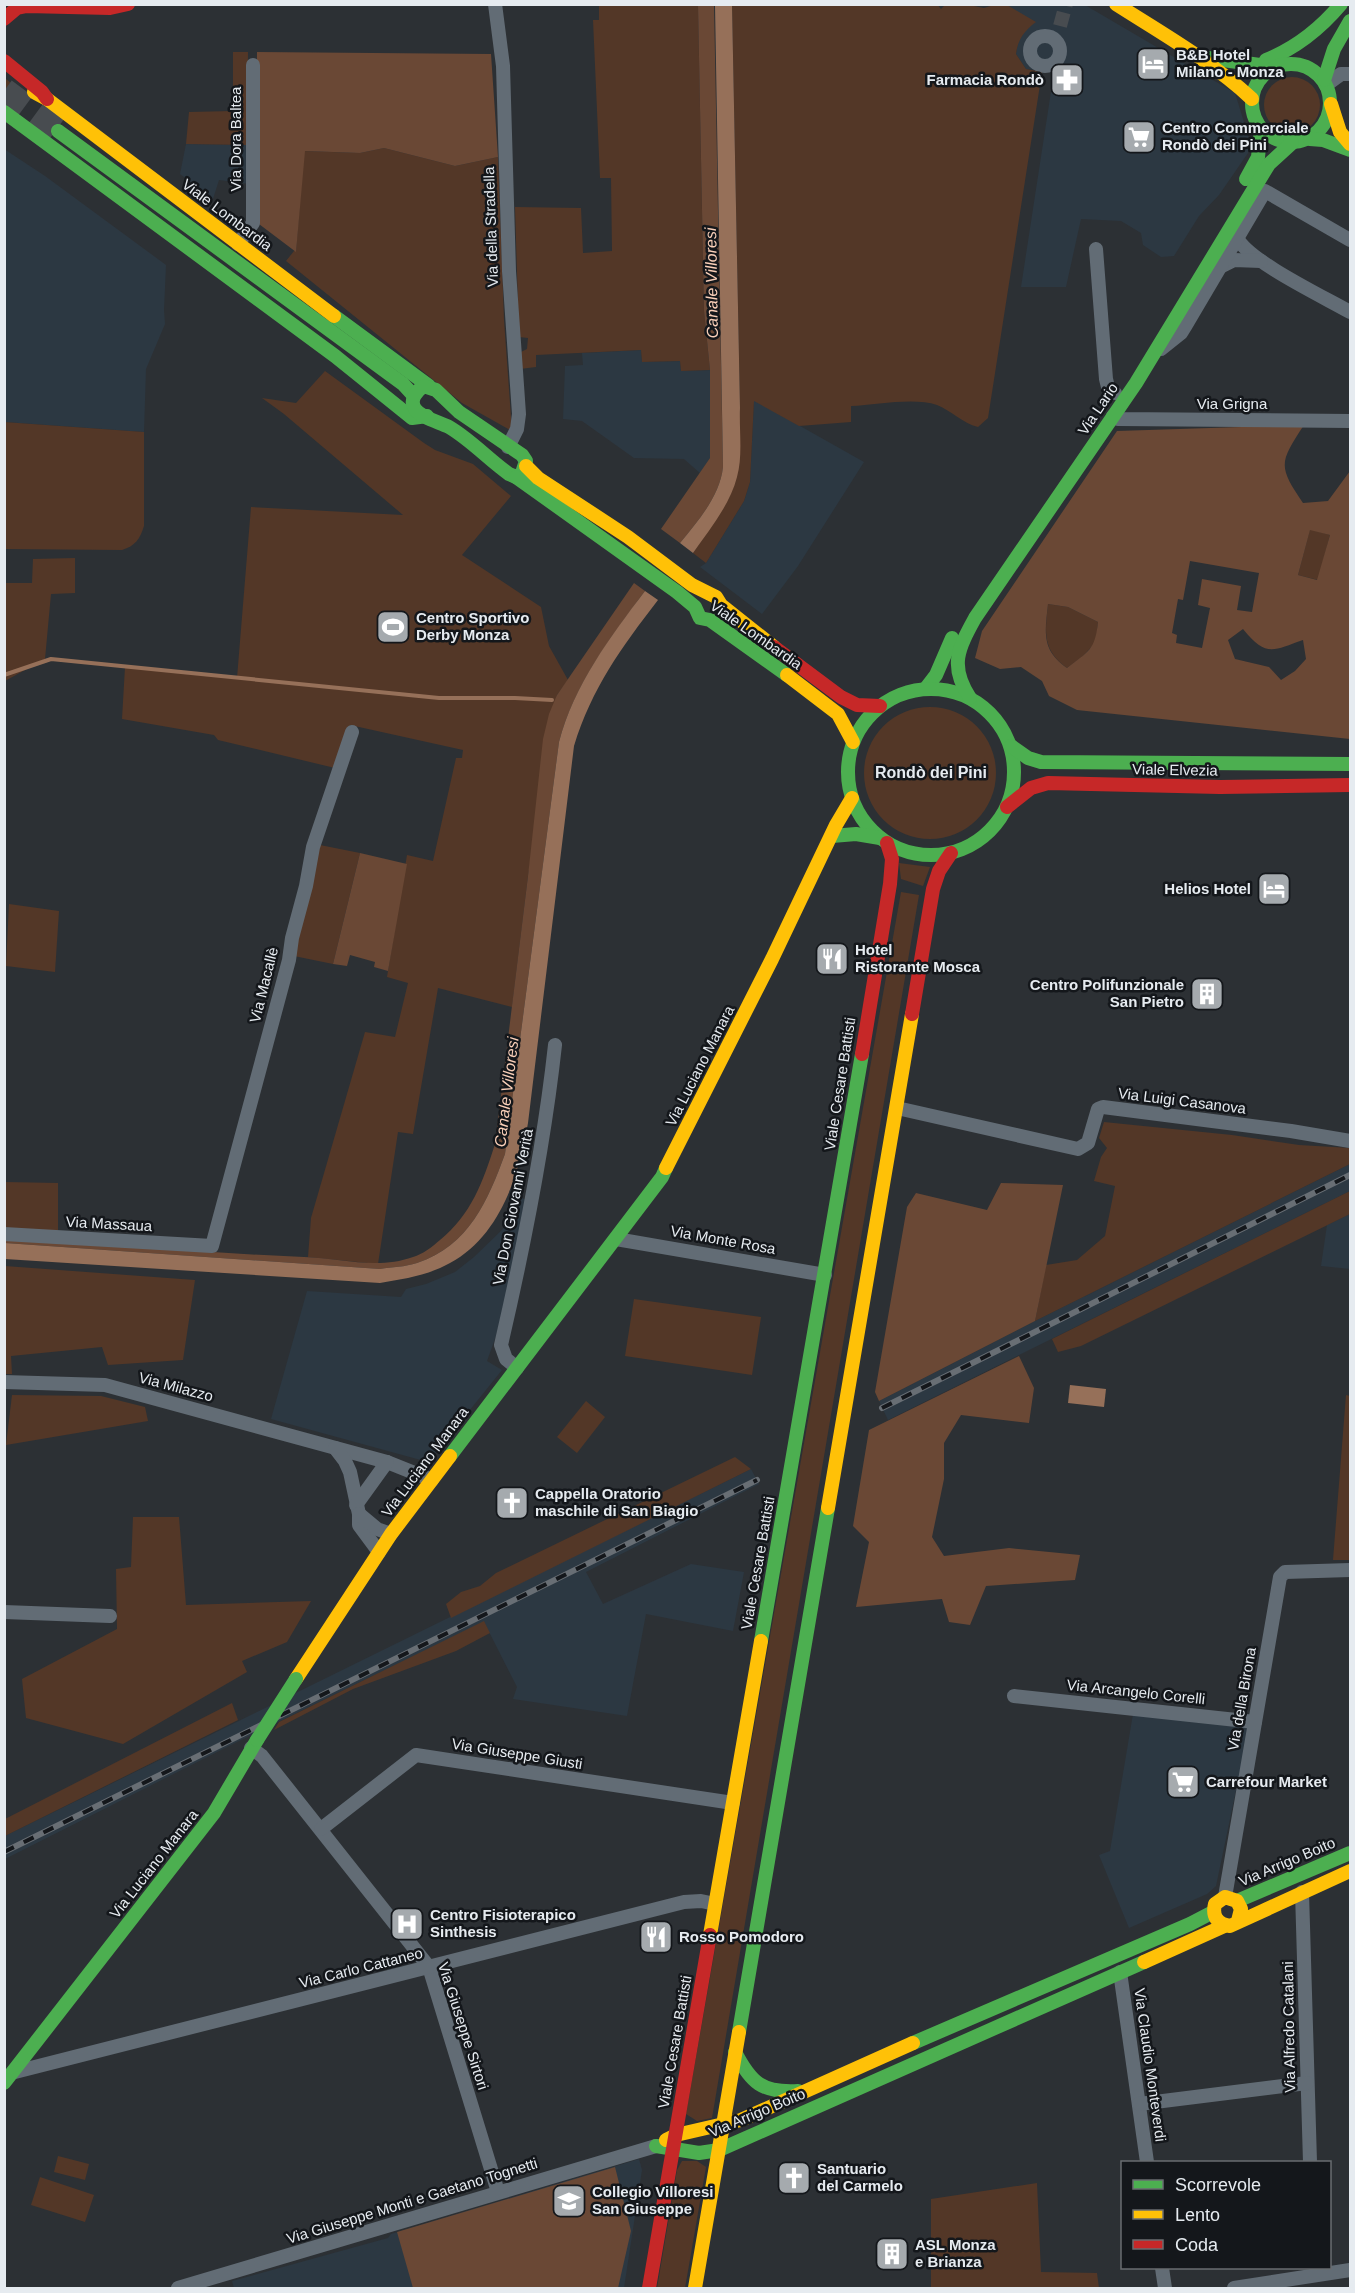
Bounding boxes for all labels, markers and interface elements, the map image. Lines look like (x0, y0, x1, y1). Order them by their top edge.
hotel icon: B&B Hotel Milano - Monza (1135, 46, 1171, 82)
place label: B&B Hotel Milano - Monza (1176, 46, 1284, 80)
pharmacy icon: Farmacia Rondò (1049, 62, 1085, 98)
place label: Farmacia Rondò (926, 71, 1044, 88)
street label: Via Dora Baltea (227, 86, 244, 191)
supermarket icon: Centro Commerciale Rondò dei Pini (1121, 119, 1157, 155)
place label: Centro Commerciale Rondò dei Pini (1162, 119, 1309, 153)
street label: Via della Stradella (480, 166, 501, 288)
street label: Viale Lombardia (179, 175, 276, 254)
water label: Canale Villoresi (702, 227, 721, 339)
street label: Via Lario (1074, 380, 1121, 438)
street label: Via Grigna (1197, 395, 1268, 412)
street label: Viale Lombardia (707, 597, 806, 673)
sports icon: Centro Sportivo Derby Monza (375, 609, 411, 645)
place label: Centro Sportivo Derby Monza (416, 609, 529, 643)
street label: Viale Elvezia (1132, 760, 1219, 779)
district label: Rondò dei Pini (875, 764, 987, 781)
hotel icon: Helios Hotel (1256, 871, 1292, 907)
place label: Helios Hotel (1164, 880, 1251, 897)
restaurant icon: Hotel Ristorante Mosca (814, 941, 850, 977)
place label: Hotel Ristorante Mosca (855, 941, 981, 975)
street label: Via Macallè (246, 945, 281, 1024)
place label: Centro Polifunzionale San Pietro (1030, 976, 1184, 1010)
building icon: Centro Polifunzionale San Pietro (1189, 976, 1225, 1012)
street label: Via Luciano Manara (662, 1002, 738, 1129)
street label: Viale Cesare Battisti (821, 1016, 858, 1152)
water label: Canale Villoresi (491, 1036, 522, 1148)
street label: Via Luigi Casanova (1117, 1084, 1248, 1117)
street label: Via Don Giovanni Verità (489, 1127, 536, 1287)
street label: Via Massaua (65, 1213, 153, 1234)
street label: Via Monte Rosa (669, 1222, 778, 1257)
street label: Via Milazzo (137, 1368, 215, 1405)
street label: Via Luciano Manara (378, 1403, 472, 1520)
church icon: Cappella Oratorio maschile di San Biagio (494, 1485, 530, 1521)
place label: Cappella Oratorio maschile di San Biagio (535, 1485, 698, 1519)
street label: Viale Cesare Battisti (737, 1495, 778, 1631)
street label: Via della Birona (1224, 1645, 1259, 1752)
street label: Via Arcangelo Corelli (1066, 1676, 1206, 1707)
street label: Via Giuseppe Giusti (450, 1735, 584, 1772)
supermarket icon: Carrefour Market (1165, 1764, 1201, 1800)
place label: Carrefour Market (1206, 1773, 1327, 1790)
street label: Via Luciano Manara (106, 1805, 202, 1921)
street label: Via Arrigo Boito (1236, 1834, 1338, 1890)
hospital icon: Centro Fisioterapico Sinthesis (389, 1906, 425, 1942)
place label: Centro Fisioterapico Sinthesis (430, 1906, 576, 1940)
restaurant icon: Rosso Pomodoro (638, 1919, 674, 1955)
place label: Rosso Pomodoro (679, 1928, 804, 1945)
street label: Via Carlo Cattaneo (297, 1944, 424, 1991)
street label: Via Giuseppe Sirtori (435, 1960, 492, 2092)
street label: Via Alfredo Catalani (1279, 1961, 1298, 2093)
street label: Viale Cesare Battisti (654, 1974, 695, 2110)
street label: Via Claudio Monteverdi (1131, 1987, 1170, 2143)
street label: Via Arrigo Boito (706, 2085, 808, 2141)
street label: Via Giuseppe Monti e Gaetano Tognetti (284, 2154, 539, 2247)
church icon: Santuario del Carmelo (776, 2160, 812, 2196)
place label: Santuario del Carmelo (817, 2160, 903, 2194)
legend (1121, 2161, 1331, 2269)
text: Scorrevole (1175, 2175, 1261, 2195)
school or university icon: Collegio Villoresi San Giuseppe (551, 2183, 587, 2219)
place label: Collegio Villoresi San Giuseppe (592, 2183, 713, 2217)
text: Lento (1175, 2205, 1220, 2225)
text: Coda (1175, 2235, 1219, 2255)
building icon: ASL Monza e Brianza (874, 2236, 910, 2272)
place label: ASL Monza e Brianza (915, 2236, 996, 2270)

